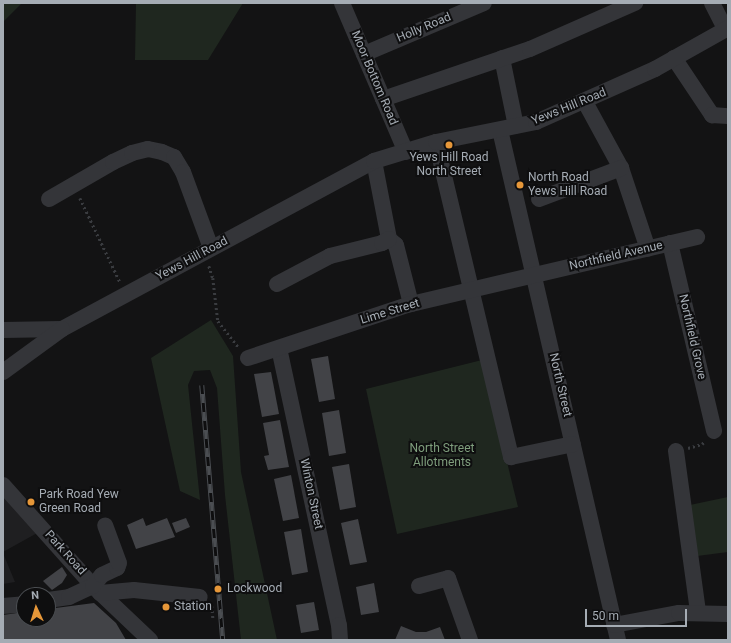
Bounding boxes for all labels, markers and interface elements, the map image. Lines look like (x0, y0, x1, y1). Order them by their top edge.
street label: Holly Road (395, 10, 453, 46)
street label: Moor Bottom Road (348, 29, 400, 127)
street label: Yews Hill Road (530, 85, 608, 129)
marker: Yews Hill Road North Street (444, 140, 454, 150)
place label: Yews Hill Road North Street (409, 151, 489, 179)
place label: North Road Yews Hill Road (528, 171, 607, 199)
marker: North Road Yews Hill Road (515, 180, 525, 190)
street label: Yews Hill Road (154, 234, 230, 284)
street label: Northfield Avenue (568, 238, 664, 274)
street label: Northfield Grove (675, 293, 709, 381)
street label: Lime Street (359, 296, 421, 328)
street label: North Street (546, 352, 574, 418)
park label: North Street Allotments (410, 442, 474, 470)
street label: Winton Street (296, 457, 326, 531)
place label: Park Road Yew Green Road (39, 488, 119, 516)
marker: Park Road Yew Green Road (26, 497, 36, 507)
street label: Park Road (41, 528, 89, 578)
place label: Lockwood (227, 582, 282, 596)
marker: Lockwood (212, 583, 224, 595)
north arrow (16, 587, 56, 627)
text: N (31, 589, 40, 602)
place label: Station (174, 600, 212, 614)
scale bar (587, 601, 689, 627)
marker: Station (161, 602, 171, 612)
text: 50 m (592, 609, 619, 623)

